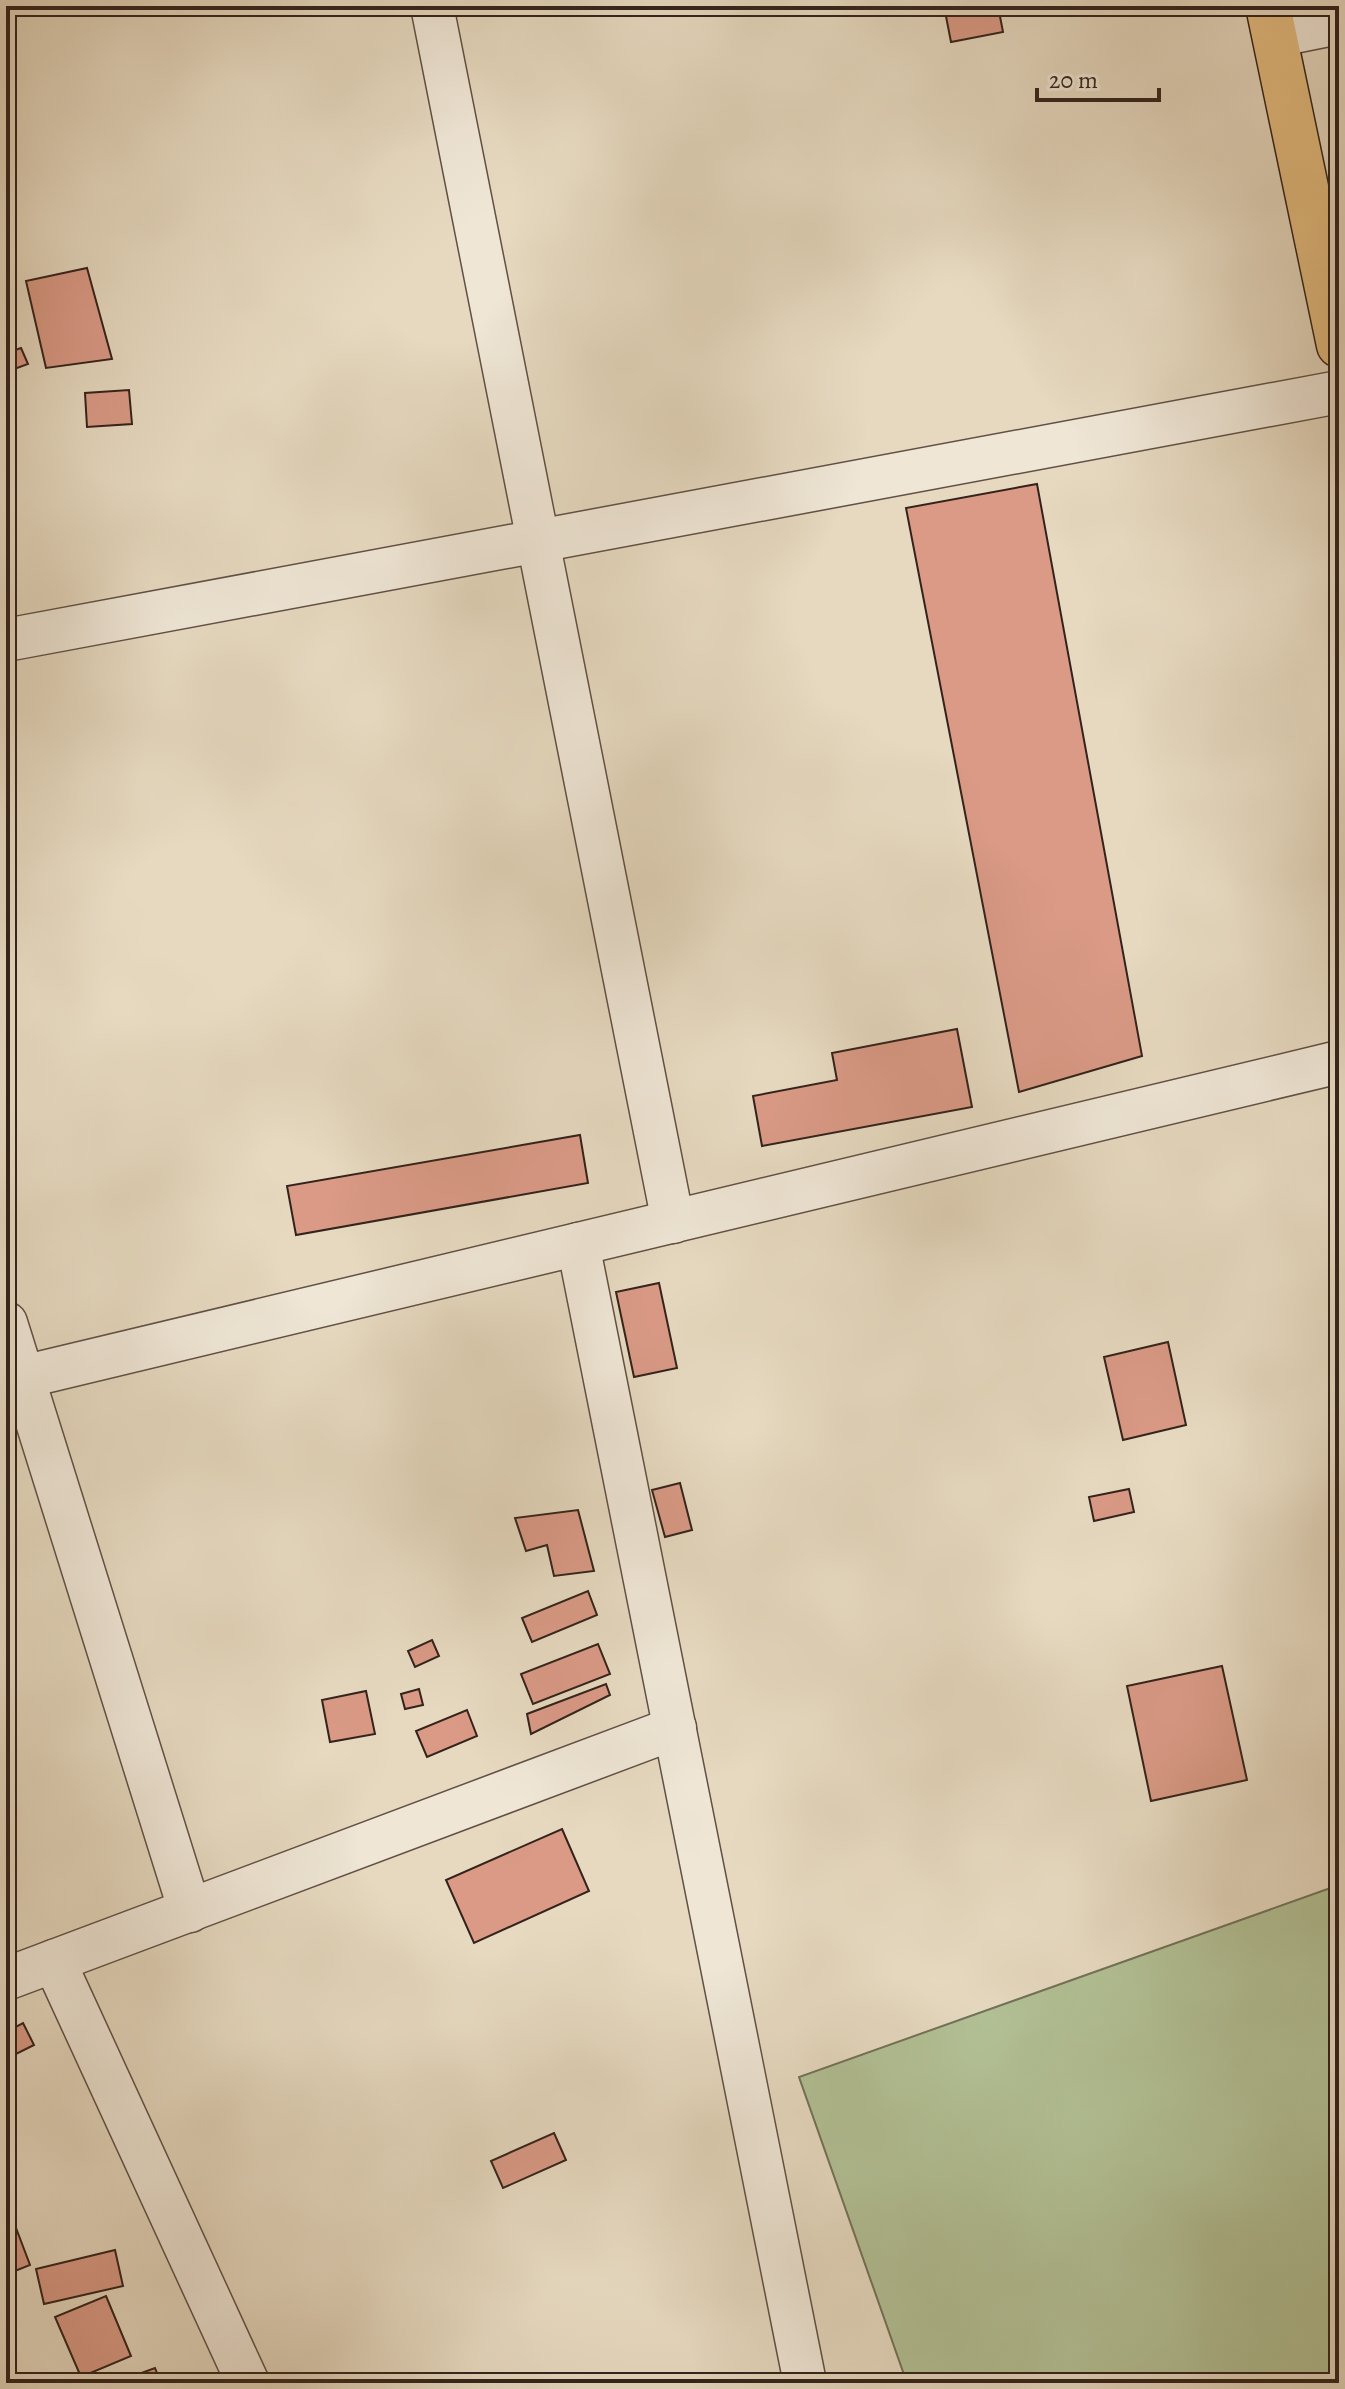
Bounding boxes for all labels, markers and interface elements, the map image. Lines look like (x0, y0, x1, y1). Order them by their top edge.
scale bar (1037, 52, 1159, 102)
text: 20 m (1049, 64, 1098, 96)

